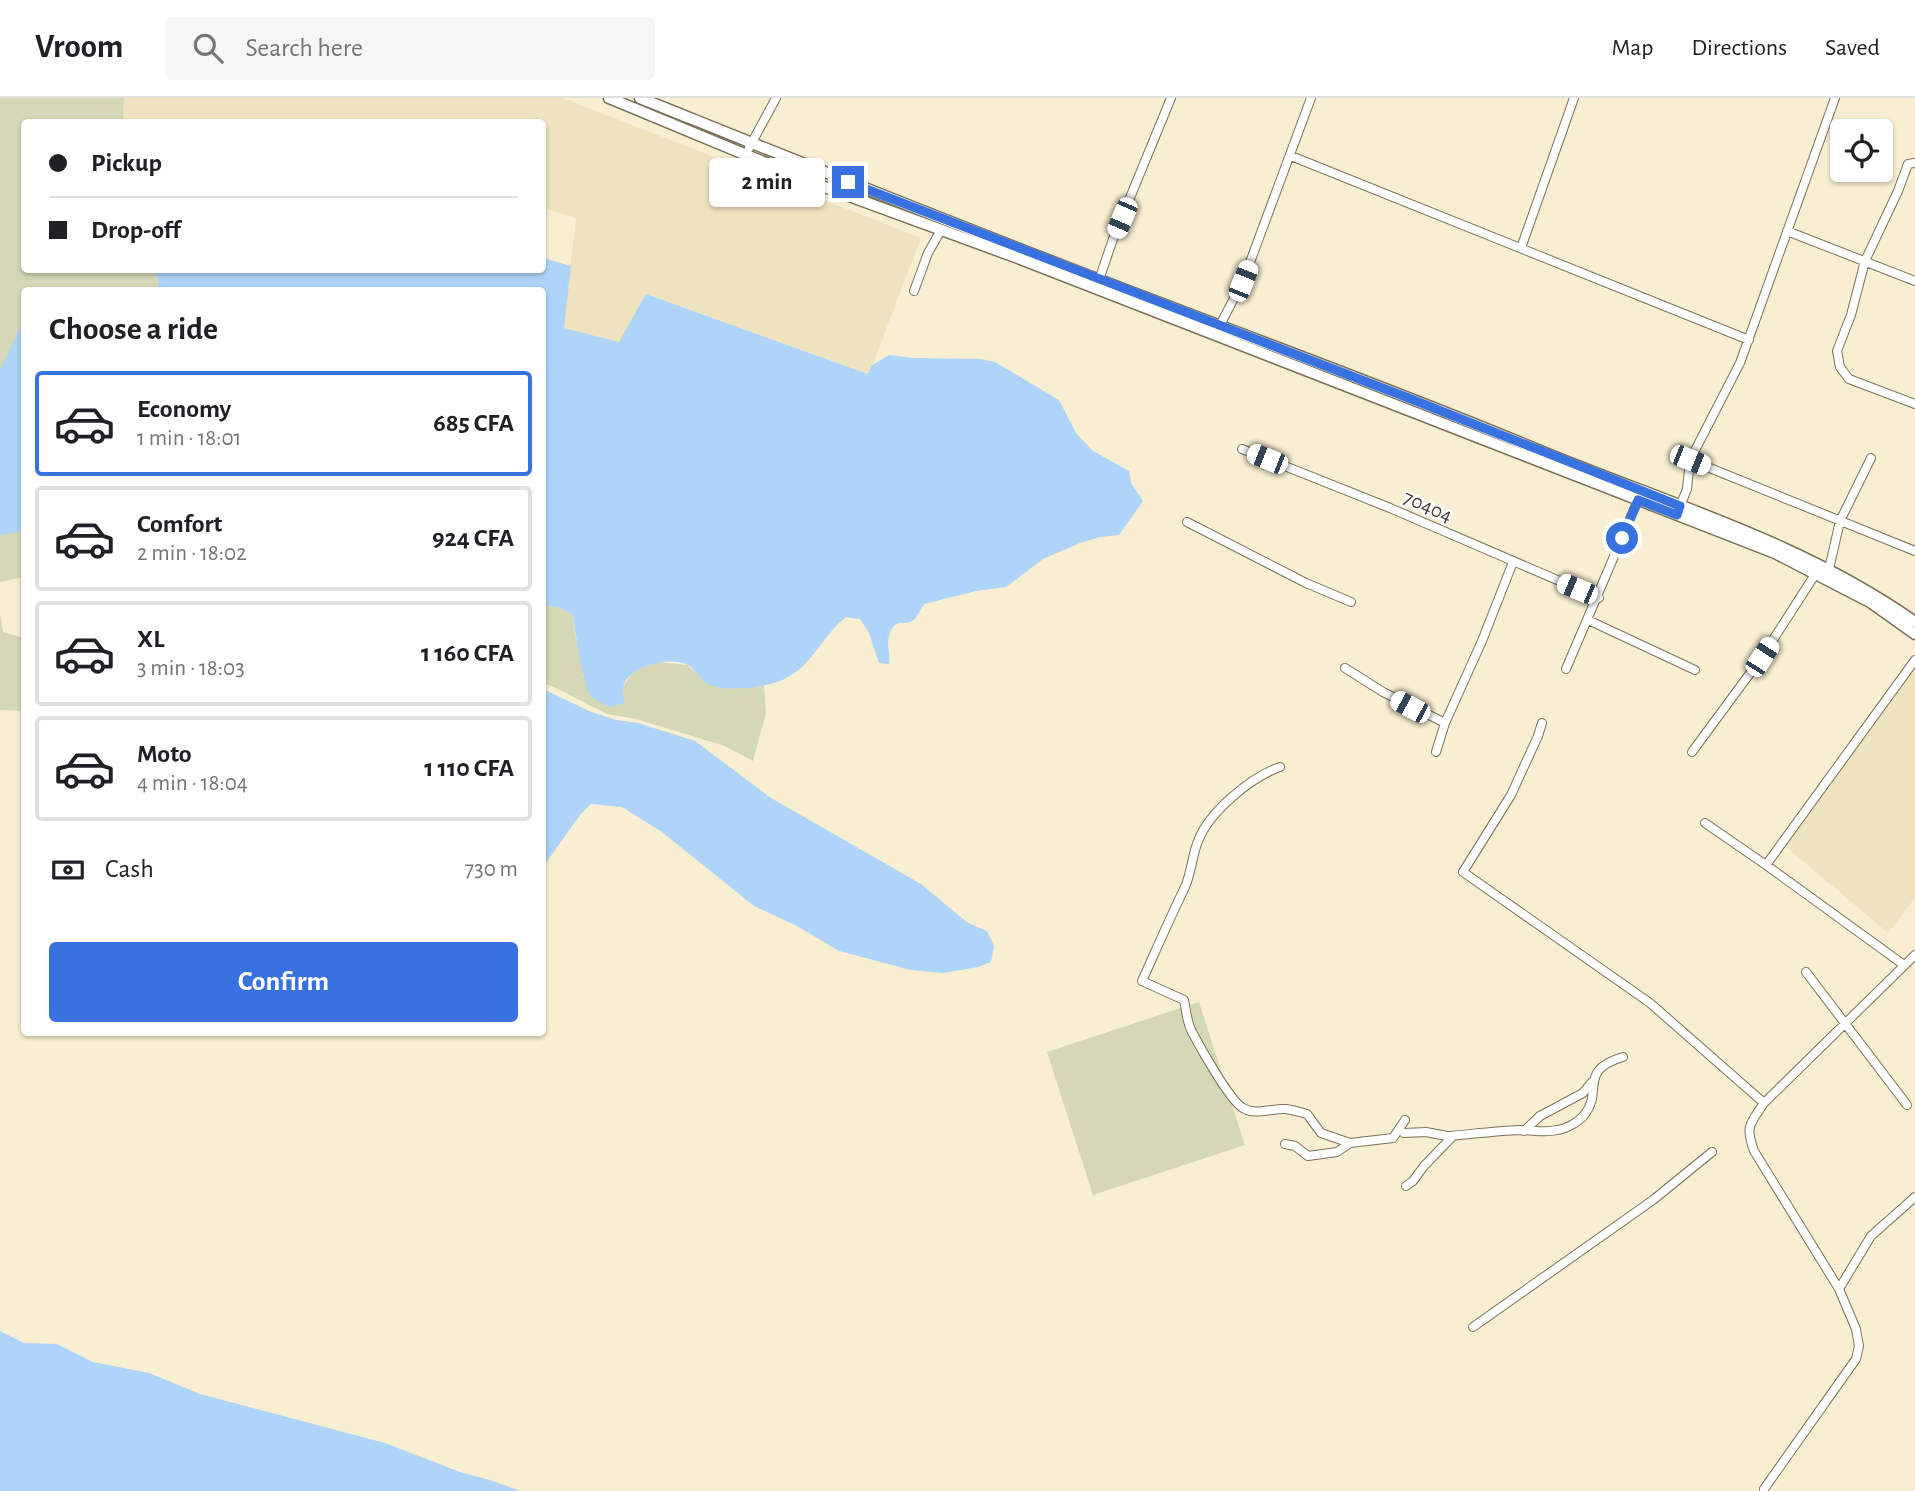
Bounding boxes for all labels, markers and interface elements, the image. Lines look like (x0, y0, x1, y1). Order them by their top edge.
search box (165, 17, 655, 80)
icon: search (189, 29, 227, 67)
text: Vroom (35, 31, 123, 64)
text: Search here (245, 35, 363, 61)
text: Map (1611, 36, 1653, 60)
text: Directions (1691, 36, 1787, 60)
text: Saved (1825, 36, 1880, 60)
map controls (1830, 119, 1893, 182)
button: locate (1830, 119, 1893, 182)
text: Pickup (91, 150, 162, 176)
callout: 2 min (708, 158, 824, 206)
route end (832, 166, 864, 198)
text: 2 min (741, 171, 793, 194)
car (1105, 195, 1140, 241)
text: Drop-off (91, 217, 180, 243)
car (1226, 258, 1261, 304)
text: Choose a ride (49, 313, 218, 345)
icon: car (53, 392, 116, 455)
text: Economy (137, 396, 231, 422)
text: 685 CFA (433, 410, 514, 436)
text: 1 min · 18:01 (137, 427, 242, 450)
car (1244, 441, 1291, 477)
car (1667, 442, 1714, 478)
street label: 70404 (1400, 486, 1455, 526)
icon: car (53, 507, 116, 570)
text: Comfort (137, 511, 222, 537)
route start (1606, 522, 1638, 554)
text: 924 CFA (432, 525, 514, 551)
text: 2 min · 18:02 (137, 542, 247, 565)
car (1554, 571, 1601, 607)
icon: car (53, 622, 116, 685)
text: XL (137, 626, 164, 652)
car (1742, 634, 1783, 680)
text: 1 160 CFA (421, 640, 514, 666)
text: 3 min · 18:03 (137, 657, 245, 680)
car (1387, 688, 1434, 726)
icon: car (53, 737, 116, 800)
text: Moto (137, 741, 192, 767)
text: 1 110 CFA (424, 755, 514, 781)
text: 4 min · 18:04 (137, 772, 248, 795)
icon: cash (49, 851, 87, 889)
text: Cash (105, 856, 154, 882)
text: 730 m (465, 858, 518, 881)
button: Confirm (49, 942, 518, 1022)

